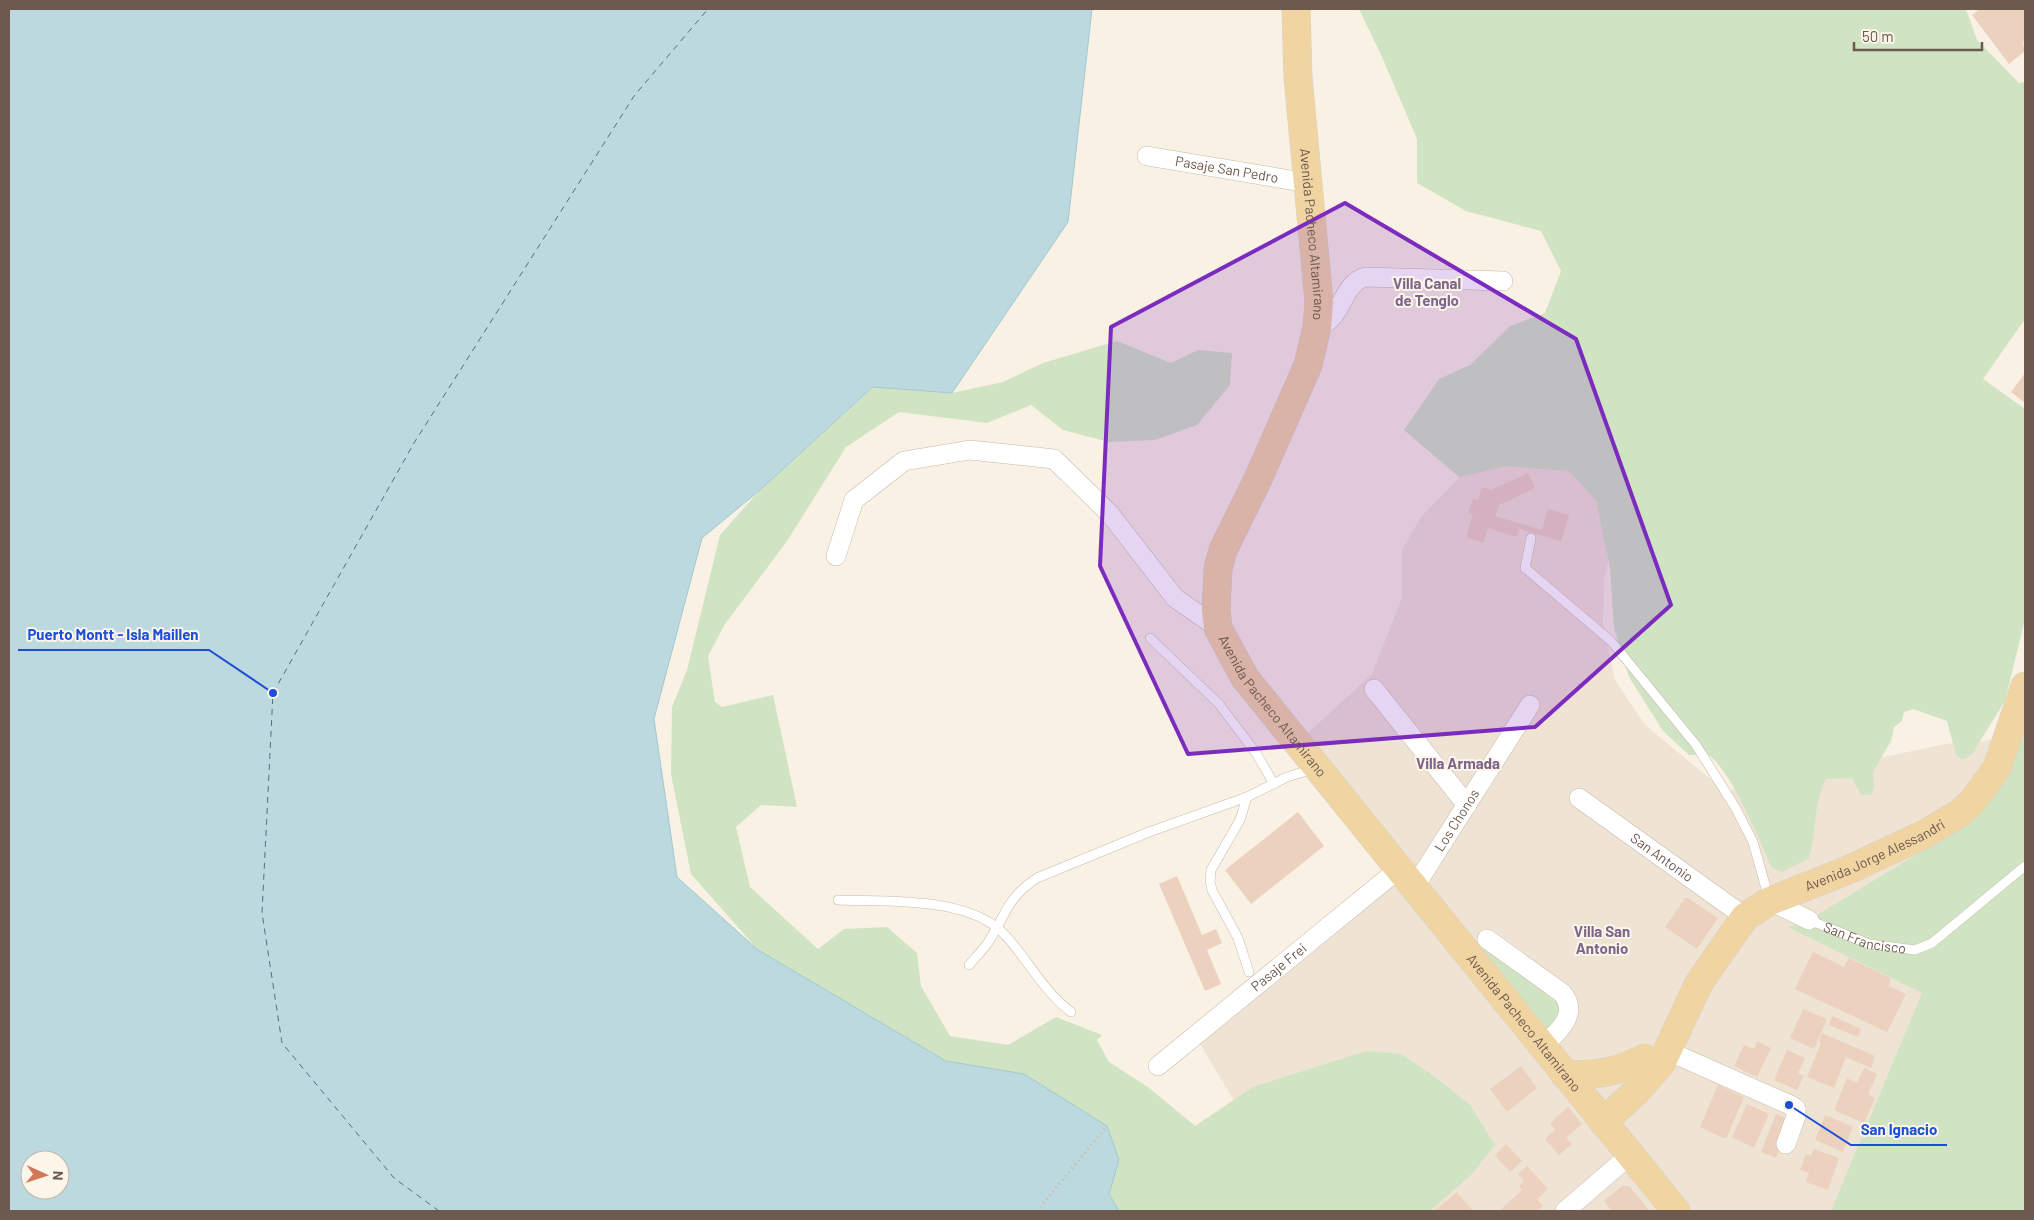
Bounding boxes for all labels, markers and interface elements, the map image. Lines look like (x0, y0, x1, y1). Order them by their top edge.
scale bar (1854, 20, 1982, 52)
text: 50 m (1862, 27, 1894, 45)
street label: Avenida Pacheco Altamirano (1297, 148, 1328, 321)
street label: Pasaje San Pedro (1174, 152, 1280, 186)
district label: Villa Canal de Tenglo (1393, 274, 1461, 309)
callout: Puerto Montt - Isla Maillen (18, 620, 209, 650)
text: Puerto Montt - Isla Maillen (27, 625, 199, 643)
street label: Avenida Pacheco Altamirano (1215, 632, 1331, 780)
district label: Villa Armada (1416, 754, 1500, 772)
street label: Los Chonos (1430, 785, 1483, 854)
street label: Avenida Jorge Alessandri (1802, 815, 1948, 894)
street label: San Antonio (1628, 829, 1697, 885)
street label: San Francisco (1821, 918, 1907, 957)
district label: Villa San Antonio (1574, 922, 1630, 957)
street label: Pasaje Frei (1247, 939, 1310, 995)
street label: Avenida Pacheco Altamirano (1463, 950, 1585, 1095)
callout: San Ignacio (1851, 1115, 1947, 1145)
text: San Ignacio (1861, 1120, 1937, 1138)
north arrow (20, 1150, 70, 1200)
text: N (50, 1171, 67, 1181)

